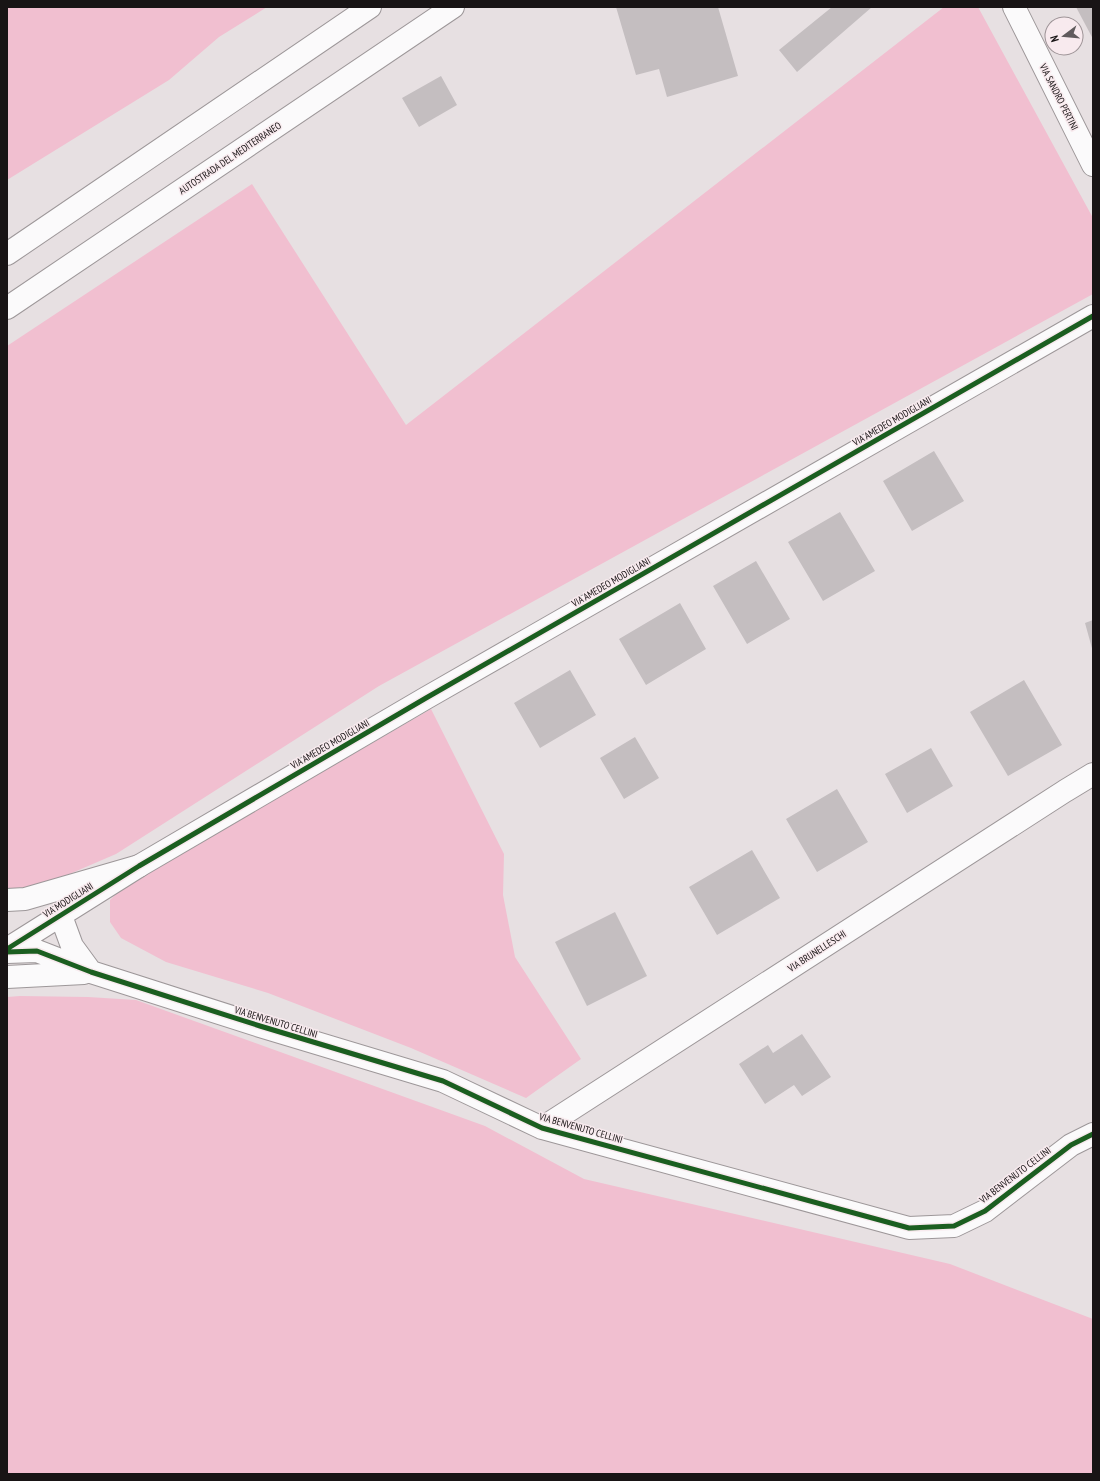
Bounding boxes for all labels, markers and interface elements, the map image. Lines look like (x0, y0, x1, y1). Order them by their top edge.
north arrow (1044, 16, 1084, 56)
text: N (1047, 34, 1062, 44)
street label: VIA SANDRO PERTINI (1036, 61, 1081, 132)
street label: AUTOSTRADA DEL MEDITERRANEO (176, 119, 284, 197)
street label: VIA AMEDEO MODIGLIANI (849, 393, 934, 449)
street label: VIA AMEDEO MODIGLIANI (568, 554, 653, 610)
street label: VIA AMEDEO MODIGLIANI (287, 716, 372, 772)
street label: VIA MODIGLIANI (40, 879, 96, 921)
street label: VIA BRUNELLESCHI (785, 927, 849, 975)
street label: VIA BENVENUTO CELLINI (232, 1003, 319, 1041)
street label: VIA BENVENUTO CELLINI (537, 1110, 624, 1146)
street label: VIA BENVENUTO CELLINI (976, 1144, 1053, 1207)

